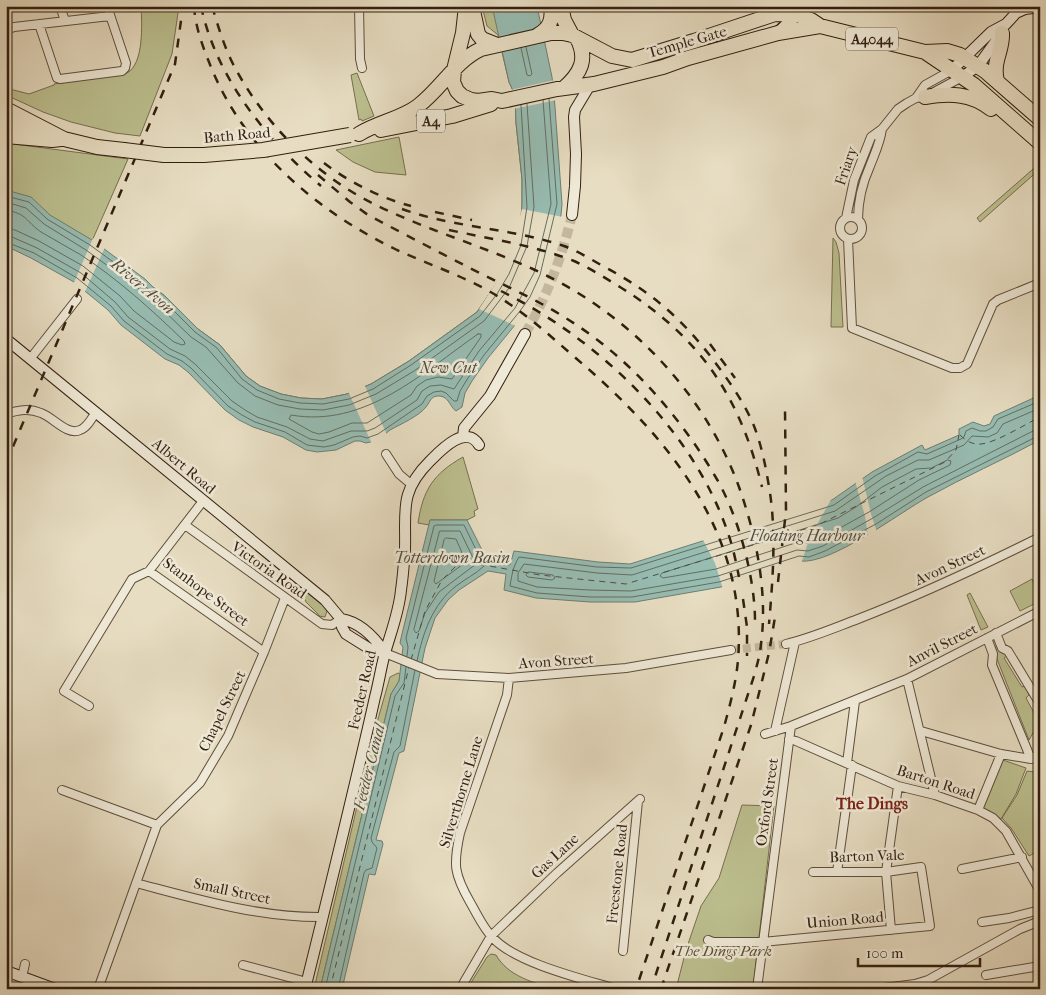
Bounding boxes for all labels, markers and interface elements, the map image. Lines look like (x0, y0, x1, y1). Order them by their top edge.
street label: Temple Gate (645, 22, 729, 62)
road number: A4044 (846, 28, 898, 50)
road number: A4 (417, 110, 445, 132)
street label: Bath Road (203, 123, 272, 147)
street label: Friary (831, 143, 861, 188)
water label: River Avon (107, 253, 179, 318)
water label: New Cut (418, 358, 478, 377)
street label: Albert Road (148, 434, 220, 498)
water label: Floating Harbour (749, 526, 866, 545)
street label: Victoria Road (227, 537, 311, 603)
street label: Avon Street (911, 541, 989, 590)
water label: Totterdown Basin (394, 548, 510, 567)
street label: Stanhope Street (159, 554, 253, 631)
street label: Anvil Street (903, 619, 981, 671)
street label: Feeder Road (344, 648, 380, 732)
street label: Avon Street (517, 649, 595, 673)
street label: Chapel Street (195, 667, 250, 754)
water label: Feeder Canal (349, 720, 389, 813)
street label: Silverthorne Lane (435, 733, 487, 850)
street label: Oxford Street (752, 756, 782, 847)
street label: Barton Road (895, 761, 978, 803)
district label: The Dings (835, 794, 908, 814)
street label: Freestone Road (603, 822, 631, 925)
street label: Gas Lane (528, 829, 583, 882)
street label: Barton Vale (829, 846, 905, 866)
street label: Small Street (192, 874, 273, 908)
street label: Union Road (806, 908, 885, 932)
scale bar (858, 935, 981, 967)
park label: The Dings Park (674, 942, 772, 960)
text: 100 m (866, 944, 904, 962)

